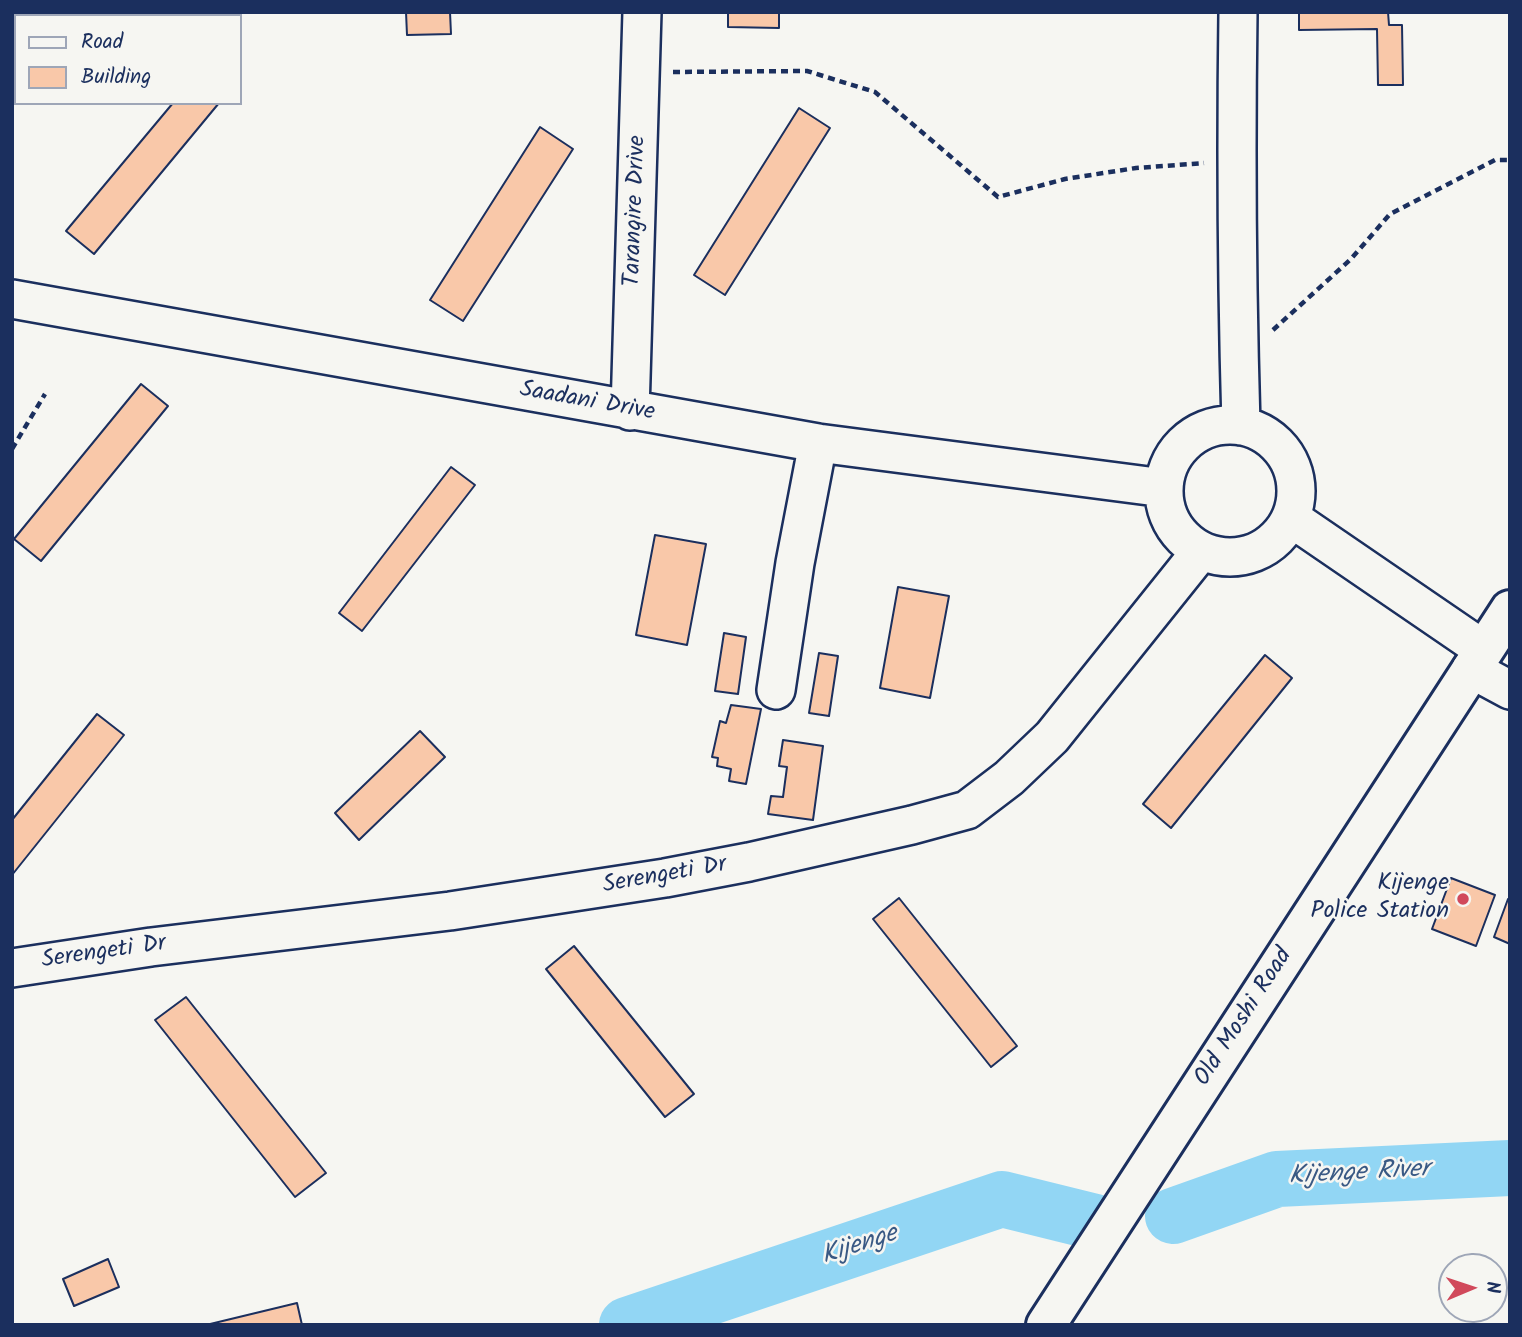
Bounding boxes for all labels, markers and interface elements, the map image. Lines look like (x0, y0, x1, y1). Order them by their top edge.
legend (14, 14, 242, 105)
text: Road (81, 26, 123, 59)
text: Building (81, 61, 151, 94)
street label: Tarangire Drive (620, 135, 654, 287)
street label: Saadani Drive (517, 377, 657, 429)
street label: Serengeti Dr (601, 852, 729, 902)
place label: Kijenge Police Station (1310, 871, 1449, 927)
marker: Kijenge Police Station (1455, 891, 1471, 907)
street label: Serengeti Dr (40, 931, 168, 977)
street label: Old Moshi Road (1190, 944, 1300, 1092)
water label: Kijenge River (1288, 1156, 1430, 1194)
water label: Kijenge (818, 1220, 902, 1274)
north arrow (1438, 1253, 1508, 1323)
text: N (1477, 1281, 1507, 1294)

